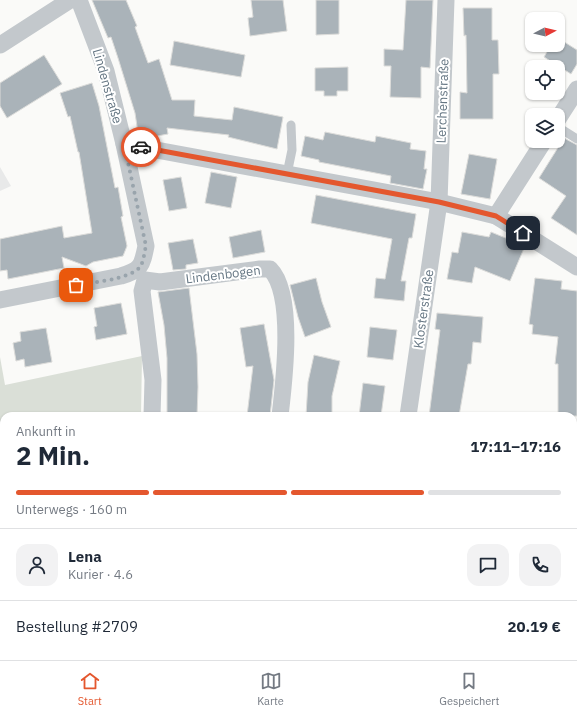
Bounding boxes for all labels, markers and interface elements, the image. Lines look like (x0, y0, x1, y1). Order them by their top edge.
north arrow (525, 12, 565, 52)
map controls (525, 12, 565, 148)
street label: Lindenstraße (89, 47, 126, 126)
street label: Lerchenstraße (433, 58, 452, 144)
button: locate (525, 60, 565, 100)
button: layers (525, 108, 565, 148)
courier (121, 127, 161, 167)
icon: car (130, 136, 152, 158)
pin (506, 216, 540, 250)
icon: home (512, 222, 534, 244)
street label: Lindenbogen (185, 261, 261, 288)
pin (59, 268, 93, 302)
street label: Klosterstraße (410, 268, 437, 350)
icon: bag (65, 274, 87, 296)
text: Ankunft in (16, 423, 76, 440)
text: 17:11–17:16 (470, 437, 561, 456)
text: 2 Min. (16, 438, 90, 472)
text: Unterwegs · 160 m (16, 501, 127, 518)
button: person (16, 544, 58, 586)
button: chat (467, 544, 509, 586)
button: phone (519, 544, 561, 586)
text: Lena (68, 547, 102, 566)
text: Kurier · 4.6 (68, 566, 133, 583)
text: Bestellung #2709 (16, 617, 138, 636)
text: 20.19 € (507, 617, 561, 636)
tab: Start (78, 670, 102, 708)
tab: Karte (257, 670, 284, 708)
tab: Gespeichert (439, 670, 499, 708)

